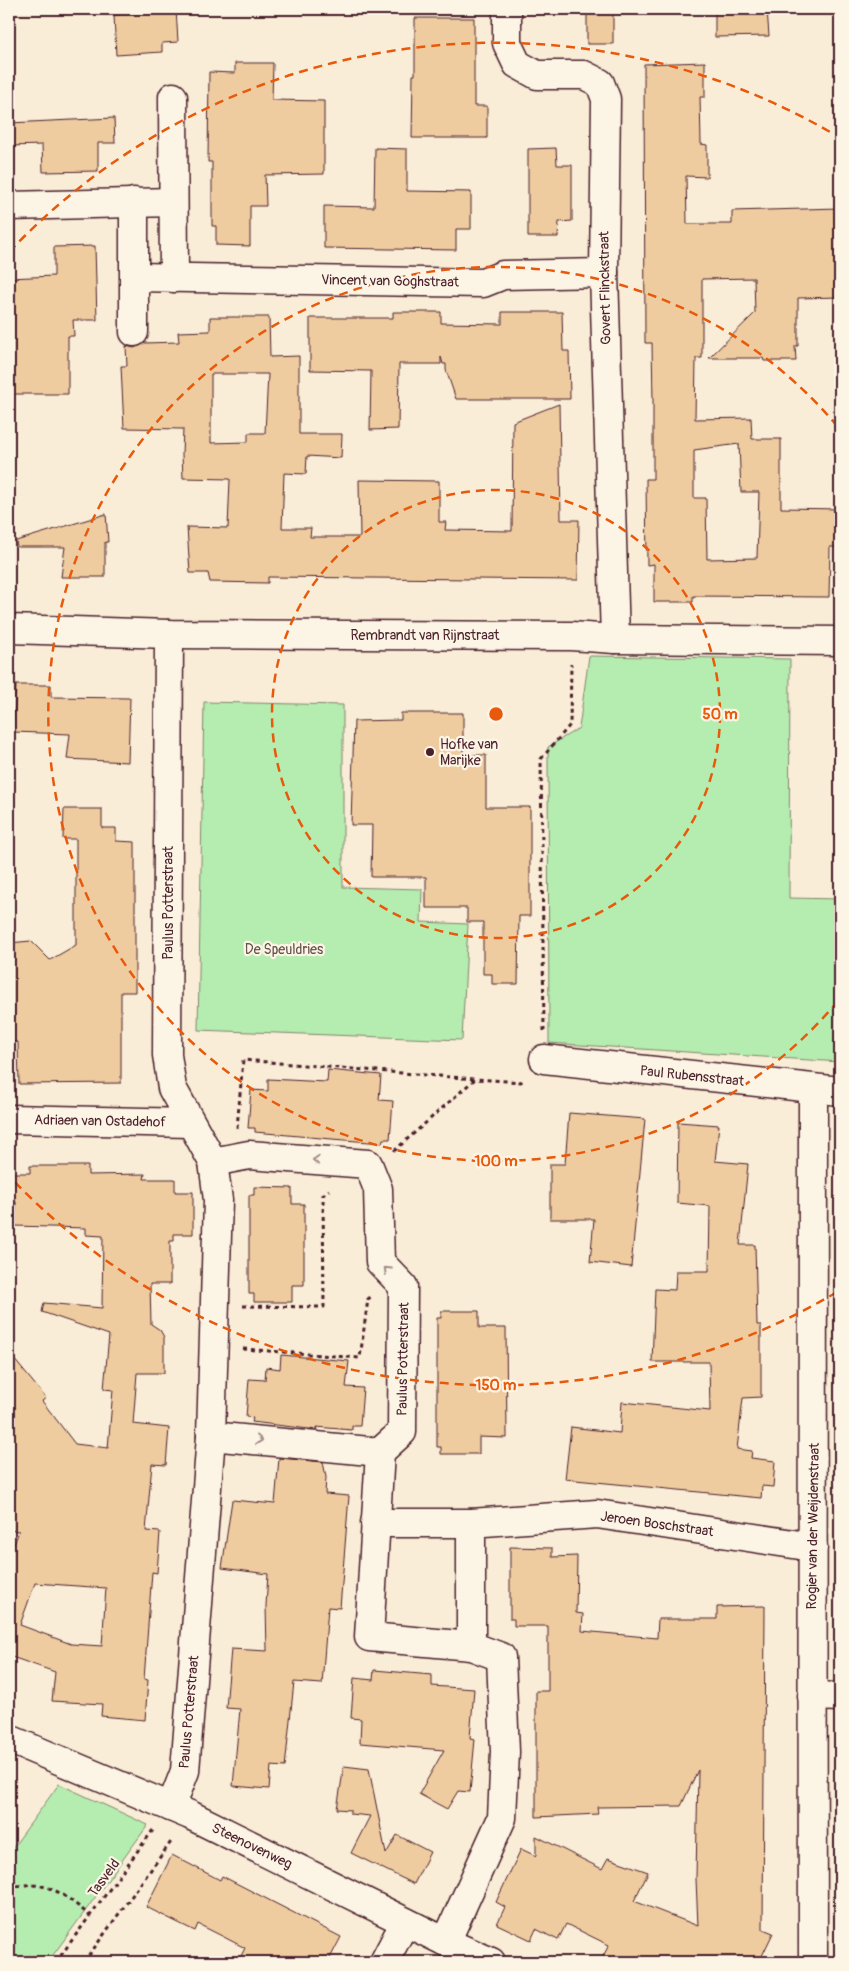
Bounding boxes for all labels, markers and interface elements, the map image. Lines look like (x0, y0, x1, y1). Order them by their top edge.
street label: Govert Flinckstraat (596, 231, 614, 345)
street label: Vincent van Goghstraat (321, 271, 459, 291)
street label: Rembrandt van Rijnstraat (351, 627, 500, 644)
centre of rings (487, 705, 505, 723)
text: 50 m (703, 705, 737, 724)
place label: Hofke van Marijke (440, 736, 498, 769)
marker: Hofke van Marijke (424, 746, 436, 758)
street label: Paulus Potterstraat (160, 846, 177, 960)
park label: De Speuldries (245, 941, 324, 958)
street label: Paul Rubensstraat (639, 1062, 745, 1090)
street label: Adriaen van Ostadehof (34, 1111, 166, 1131)
text: 100 m (475, 1152, 517, 1171)
one-way arrow (312, 1155, 320, 1166)
one-way arrow (384, 1266, 393, 1275)
street label: Paulus Potterstraat (394, 1302, 412, 1416)
text: 150 m (476, 1376, 516, 1395)
one-way arrow (256, 1434, 264, 1445)
street label: Rogier van der Weijdenstraat (803, 1442, 823, 1609)
street label: Jeroen Boschstraat (599, 1508, 715, 1540)
street label: Paulus Potterstraat (176, 1654, 202, 1769)
street label: Steenovenweg (209, 1819, 295, 1873)
street label: Tasveld (84, 1855, 124, 1900)

